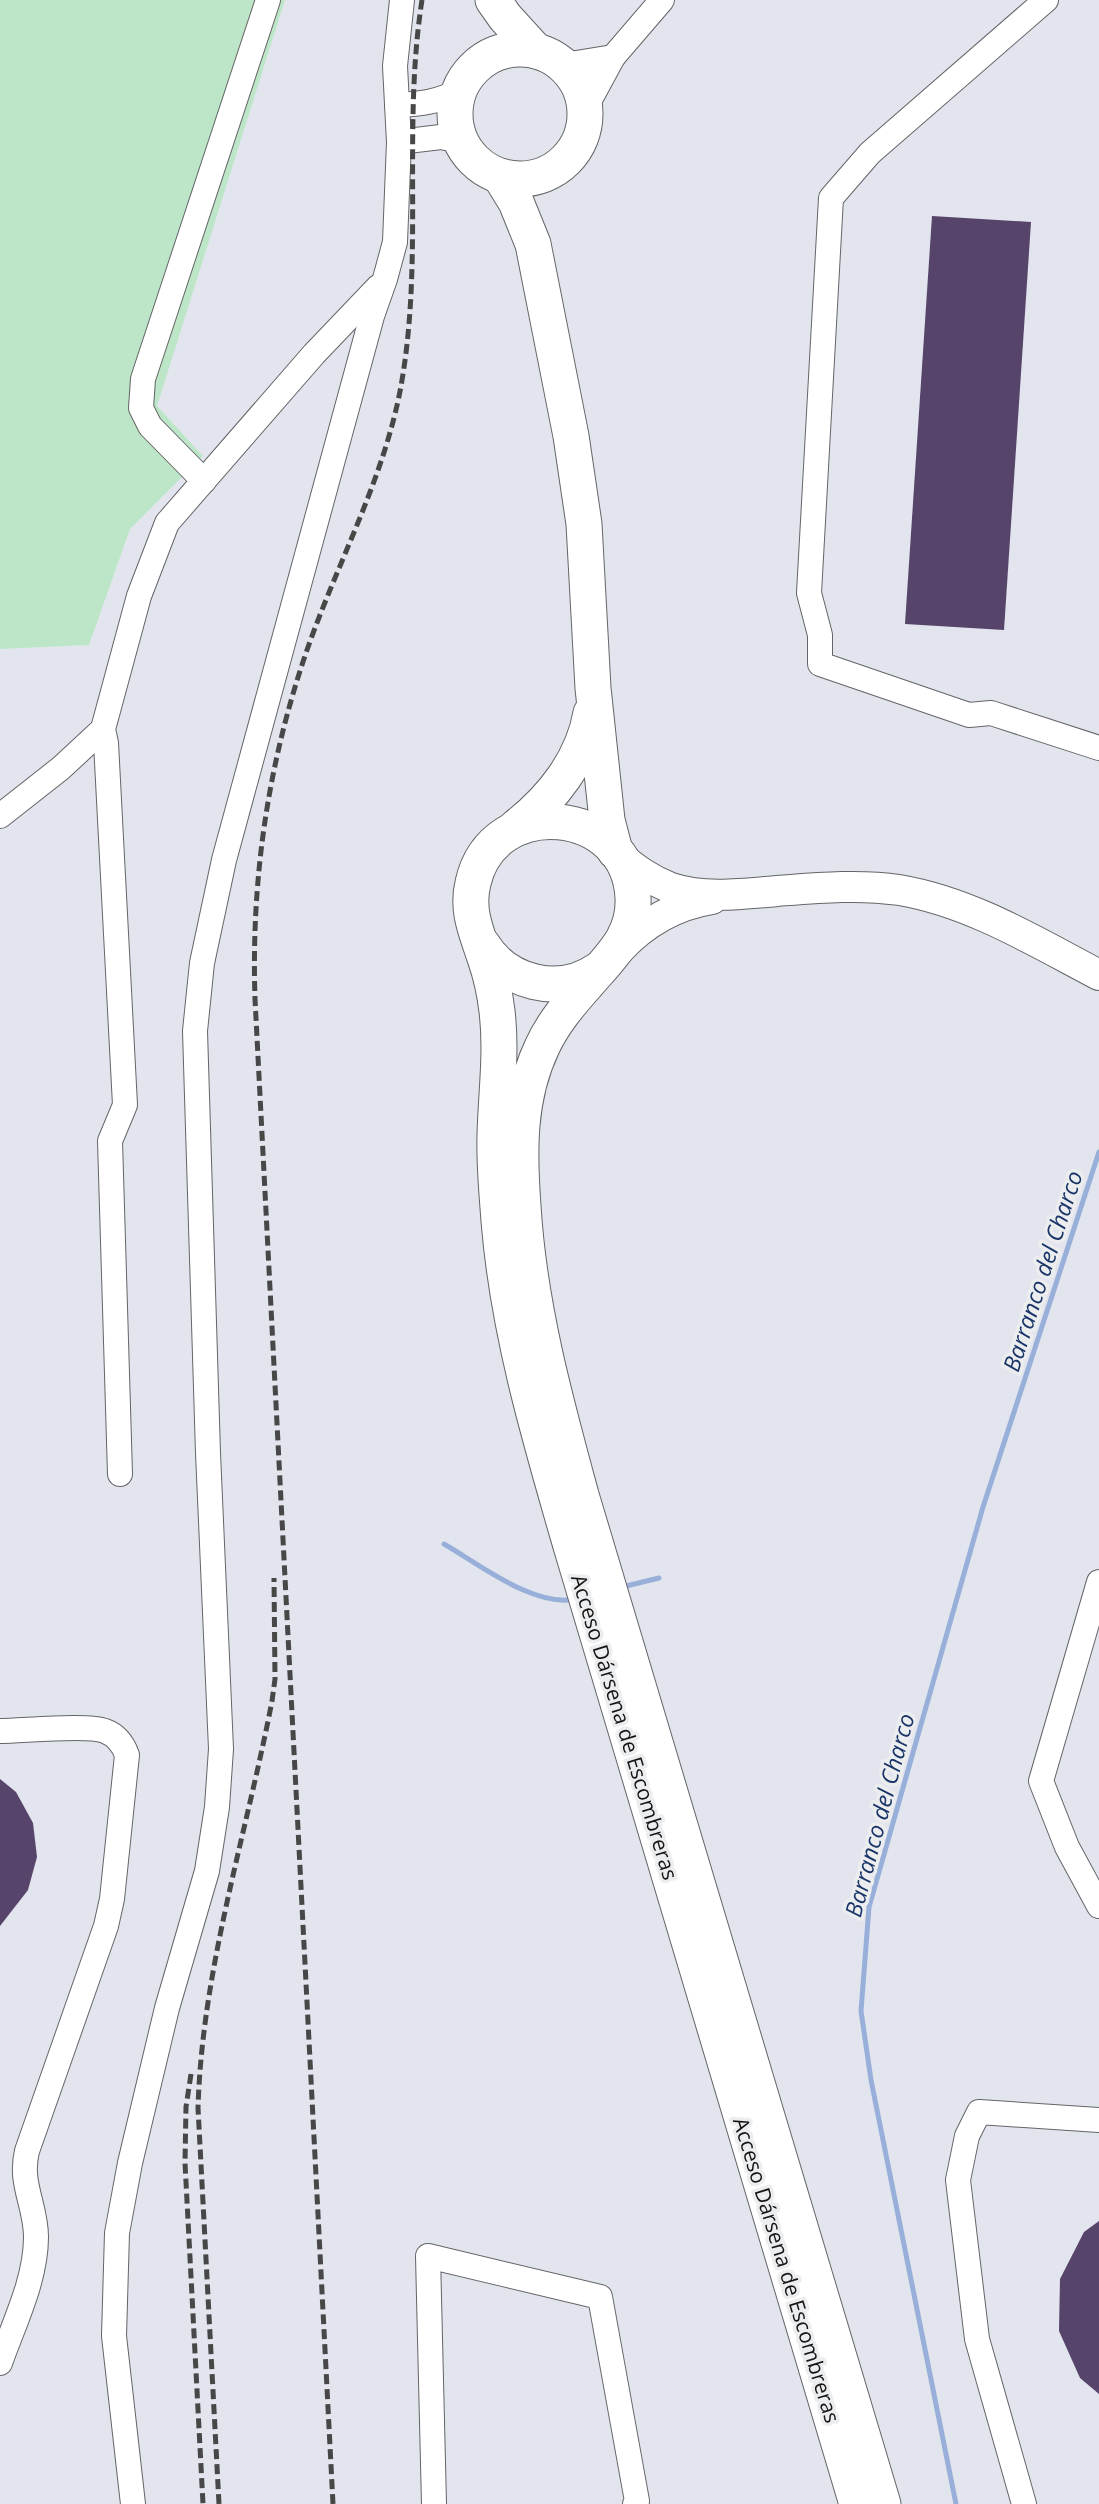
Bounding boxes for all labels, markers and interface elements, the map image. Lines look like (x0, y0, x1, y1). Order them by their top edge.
water label: Barranco del Charco (994, 1167, 1090, 1375)
street label: Acceso Dársena de Escombreras (565, 1571, 685, 1883)
water label: Barranco del Charco (836, 1710, 922, 1920)
street label: Acceso Dársena de Escombreras (727, 2114, 847, 2426)

